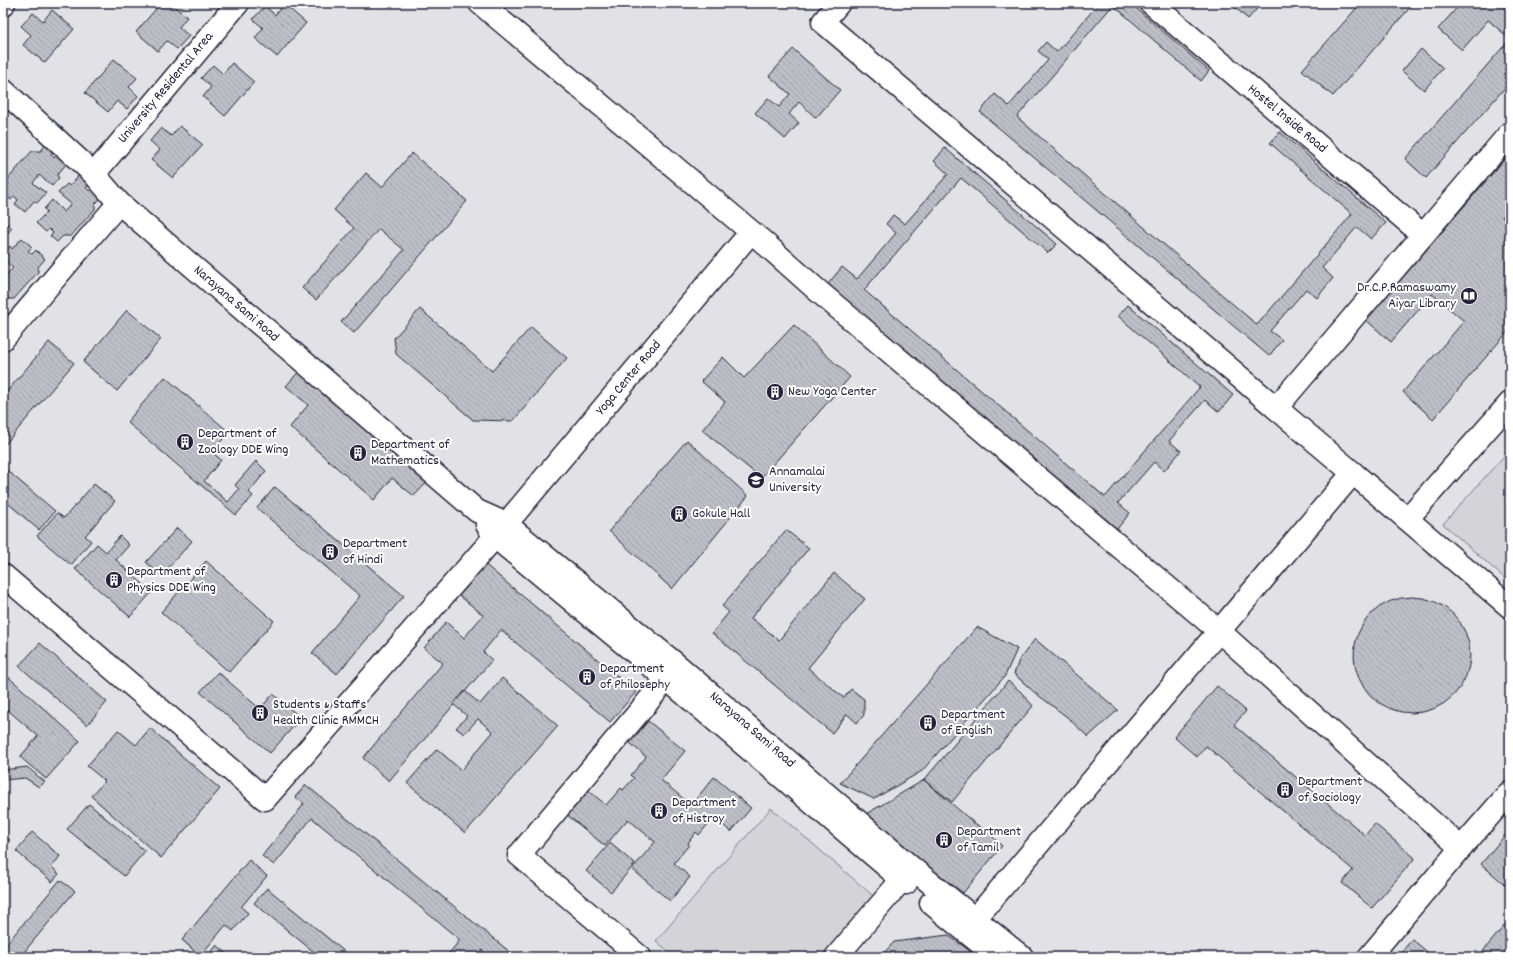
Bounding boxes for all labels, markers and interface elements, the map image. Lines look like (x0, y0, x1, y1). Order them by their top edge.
street label: University Residental Area (113, 28, 219, 148)
street label: Hostel Inside Road (1243, 80, 1331, 158)
street label: Narayana Sami Road (189, 261, 283, 347)
place label: Dr.C.P.Ramaswamy Aiyar Library (1357, 278, 1456, 314)
library icon: Dr.C.P.Ramaswamy Aiyar Library (1459, 286, 1479, 306)
street label: Yoga Center Road (592, 336, 666, 420)
building icon: New Yoga Center (765, 382, 785, 402)
place label: New Yoga Center (788, 382, 877, 402)
place label: Department of Zoology DDE Wing (198, 424, 288, 460)
building icon: Department of Zoology DDE Wing (175, 432, 195, 452)
place label: Department of Mathematics (371, 435, 451, 471)
building icon: Department of Mathematics (348, 443, 368, 463)
place label: Annamalai University (769, 462, 825, 498)
school or university icon: Annamalai University (746, 470, 766, 490)
building icon: Gokule Hall (669, 504, 689, 524)
place label: Gokule Hall (692, 504, 751, 524)
place label: Department of Hindi (343, 534, 407, 570)
building icon: Department of Hindi (320, 542, 340, 562)
place label: Department of Physics DDE Wing (127, 562, 216, 598)
building icon: Department of Physics DDE Wing (104, 570, 124, 590)
place label: Department of Philosephy (600, 659, 670, 695)
building icon: Department of Philosephy (577, 667, 597, 687)
street label: Narayana Sami Road (705, 687, 799, 773)
place label: Students & Staffs Health Clinic RMMCH (273, 695, 379, 731)
building icon: Students & Staffs Health Clinic RMMCH (250, 703, 270, 723)
place label: Department of English (941, 705, 1005, 741)
building icon: Department of English (918, 713, 938, 733)
place label: Department of Sociology (1298, 772, 1362, 808)
building icon: Department of Sociology (1275, 780, 1295, 800)
place label: Department of Histroy (672, 793, 736, 829)
building icon: Department of Histroy (649, 801, 669, 821)
place label: Department of Tamil (957, 822, 1021, 858)
building icon: Department of Tamil (934, 830, 954, 850)

